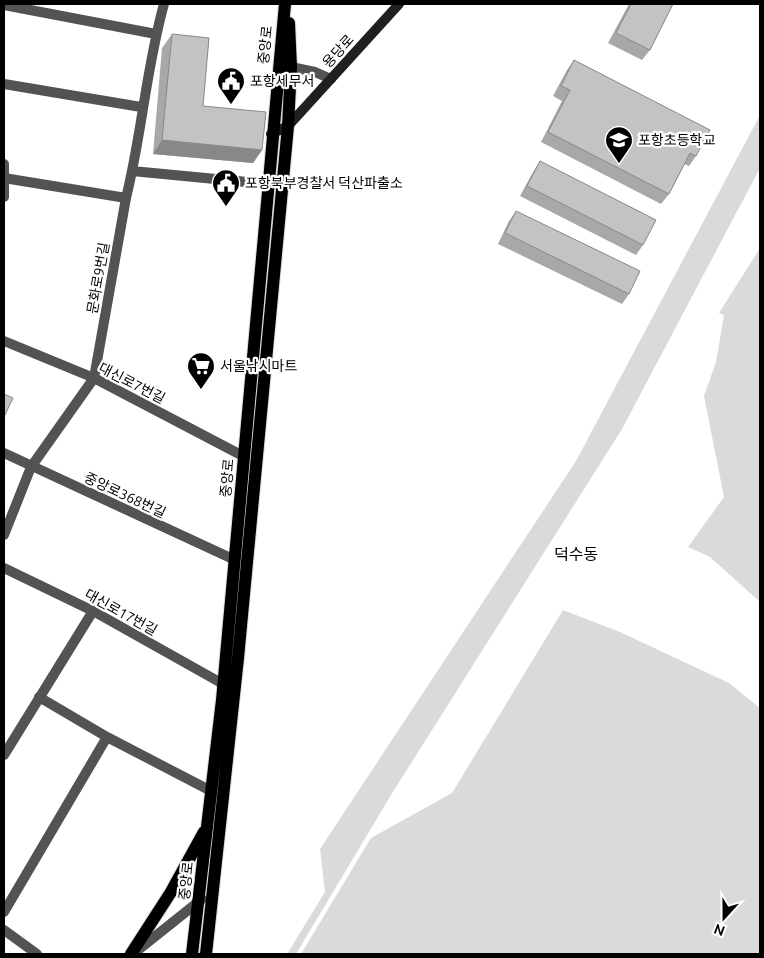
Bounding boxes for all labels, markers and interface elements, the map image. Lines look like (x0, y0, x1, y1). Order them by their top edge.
street label: 중앙로 (255, 25, 275, 65)
street label: 용당로 (319, 31, 357, 71)
public building icon: 포항세무서 (216, 66, 246, 105)
place label: 포항세무서 (250, 73, 314, 89)
school or university icon: 포항초등학교 (604, 125, 634, 164)
place label: 포항초등학교 (638, 132, 715, 148)
public building icon: 포항북부경찰서 덕산파출소 (211, 168, 241, 207)
place label: 포항북부경찰서 덕산파출소 (245, 175, 403, 191)
street label: 문화로9번길 (84, 241, 112, 315)
supermarket icon: 서울낚시마트 (186, 351, 216, 390)
place label: 서울낚시마트 (220, 358, 297, 374)
street label: 대신로7번길 (96, 359, 168, 407)
street label: 중앙로 (217, 458, 237, 498)
street label: 중앙로368번길 (82, 469, 168, 521)
district label: 덕수동 (554, 545, 598, 563)
street label: 대신로17번길 (82, 586, 160, 638)
street label: 중앙로 (176, 861, 196, 901)
north arrow (699, 893, 749, 943)
text: N (712, 921, 727, 939)

